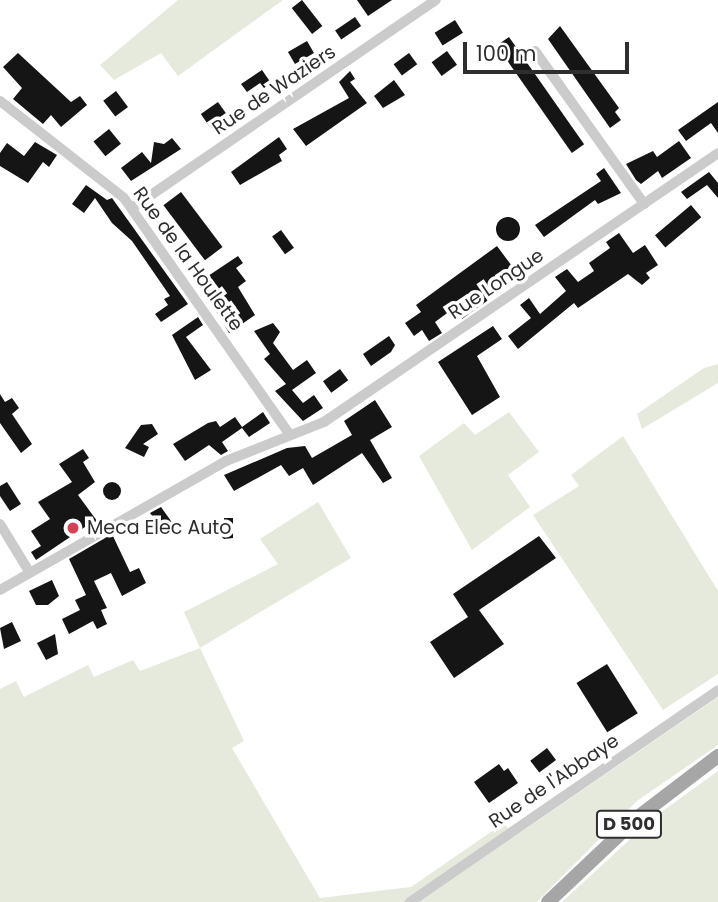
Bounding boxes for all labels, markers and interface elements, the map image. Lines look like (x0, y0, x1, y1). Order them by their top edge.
scale bar (466, 28, 632, 72)
text: 100 m (476, 39, 536, 68)
street label: Rue de Waziers (208, 40, 340, 140)
street label: Rue de la Houlette (128, 183, 248, 335)
street label: Rue Longue (444, 244, 548, 324)
place label: Meca Elec Auto (87, 517, 231, 539)
marker: Meca Elec Auto (65, 520, 81, 536)
street label: Rue de l'Abbaye (485, 729, 623, 833)
road number: D 500 (596, 810, 662, 838)

